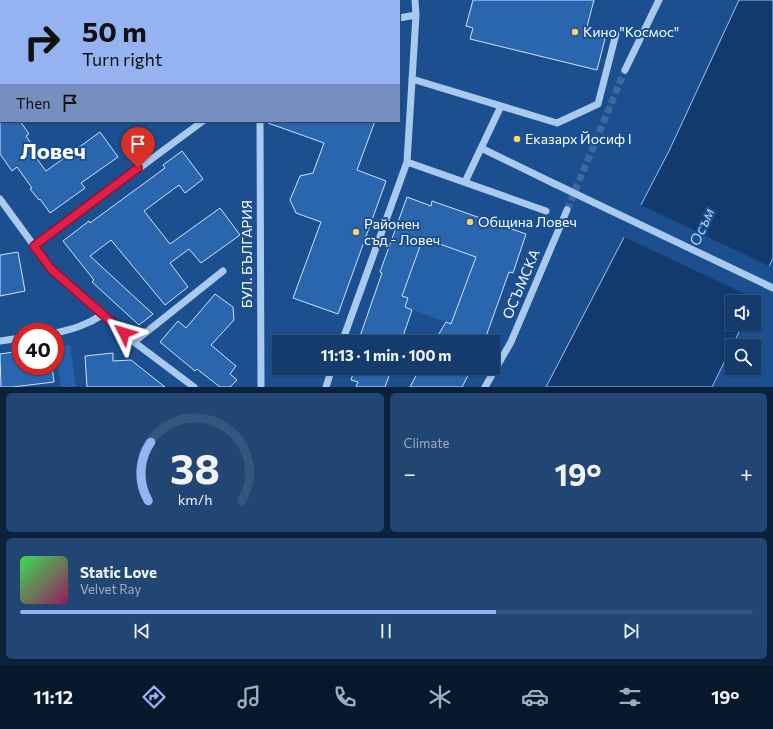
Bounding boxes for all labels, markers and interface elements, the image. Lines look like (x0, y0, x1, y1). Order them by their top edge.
text: 50 m (82, 14, 147, 48)
icon: right (16, 16, 68, 68)
place label: Кино "Космос" (583, 23, 679, 40)
marker: Кино "Космос" (570, 27, 580, 37)
text: Turn right (82, 48, 162, 70)
icon: arrive (59, 92, 81, 114)
text: Then (16, 94, 51, 112)
pin (121, 127, 155, 168)
place label: Еказарх Йосиф I (525, 130, 632, 147)
icon: arrive (127, 133, 149, 155)
marker: Еказарх Йосиф I (512, 134, 522, 144)
district label: Ловеч (20, 137, 86, 164)
street label: БУЛ. БЪЛГАРИЯ (238, 200, 255, 308)
water label: Осъм (685, 205, 717, 248)
place label: Община Ловеч (478, 213, 577, 230)
place label: Районен съд - Ловеч (364, 215, 440, 248)
marker: Община Ловеч (465, 217, 475, 227)
marker: Районен съд - Ловеч (351, 227, 361, 237)
street label: ОСЪМСКА (498, 246, 543, 321)
map controls (725, 295, 761, 375)
button: sound (725, 295, 761, 331)
position arrow (103, 312, 145, 354)
speed limit sign: 40 (12, 323, 64, 375)
button: search (725, 339, 761, 375)
text: 11:13 · 1 min · 100 m (321, 346, 451, 364)
text: Climate (404, 435, 449, 451)
text: 38 (170, 441, 220, 492)
text: 19° (554, 455, 602, 492)
text: − (404, 460, 416, 487)
text: + (740, 460, 753, 487)
text: km/h (177, 489, 212, 507)
text: Static Love (80, 563, 157, 581)
text: Velvet Ray (80, 581, 141, 597)
icon: previous (131, 620, 153, 642)
icon: pause (375, 620, 397, 642)
icon: next (620, 620, 642, 642)
icon: directions (140, 683, 168, 711)
icon: music (235, 683, 263, 711)
icon: phone (331, 683, 359, 711)
icon: climate (426, 683, 454, 711)
icon: car (521, 683, 549, 711)
icon: filters (616, 683, 644, 711)
text: 11:12 (34, 686, 73, 708)
text: 19° (711, 686, 739, 708)

